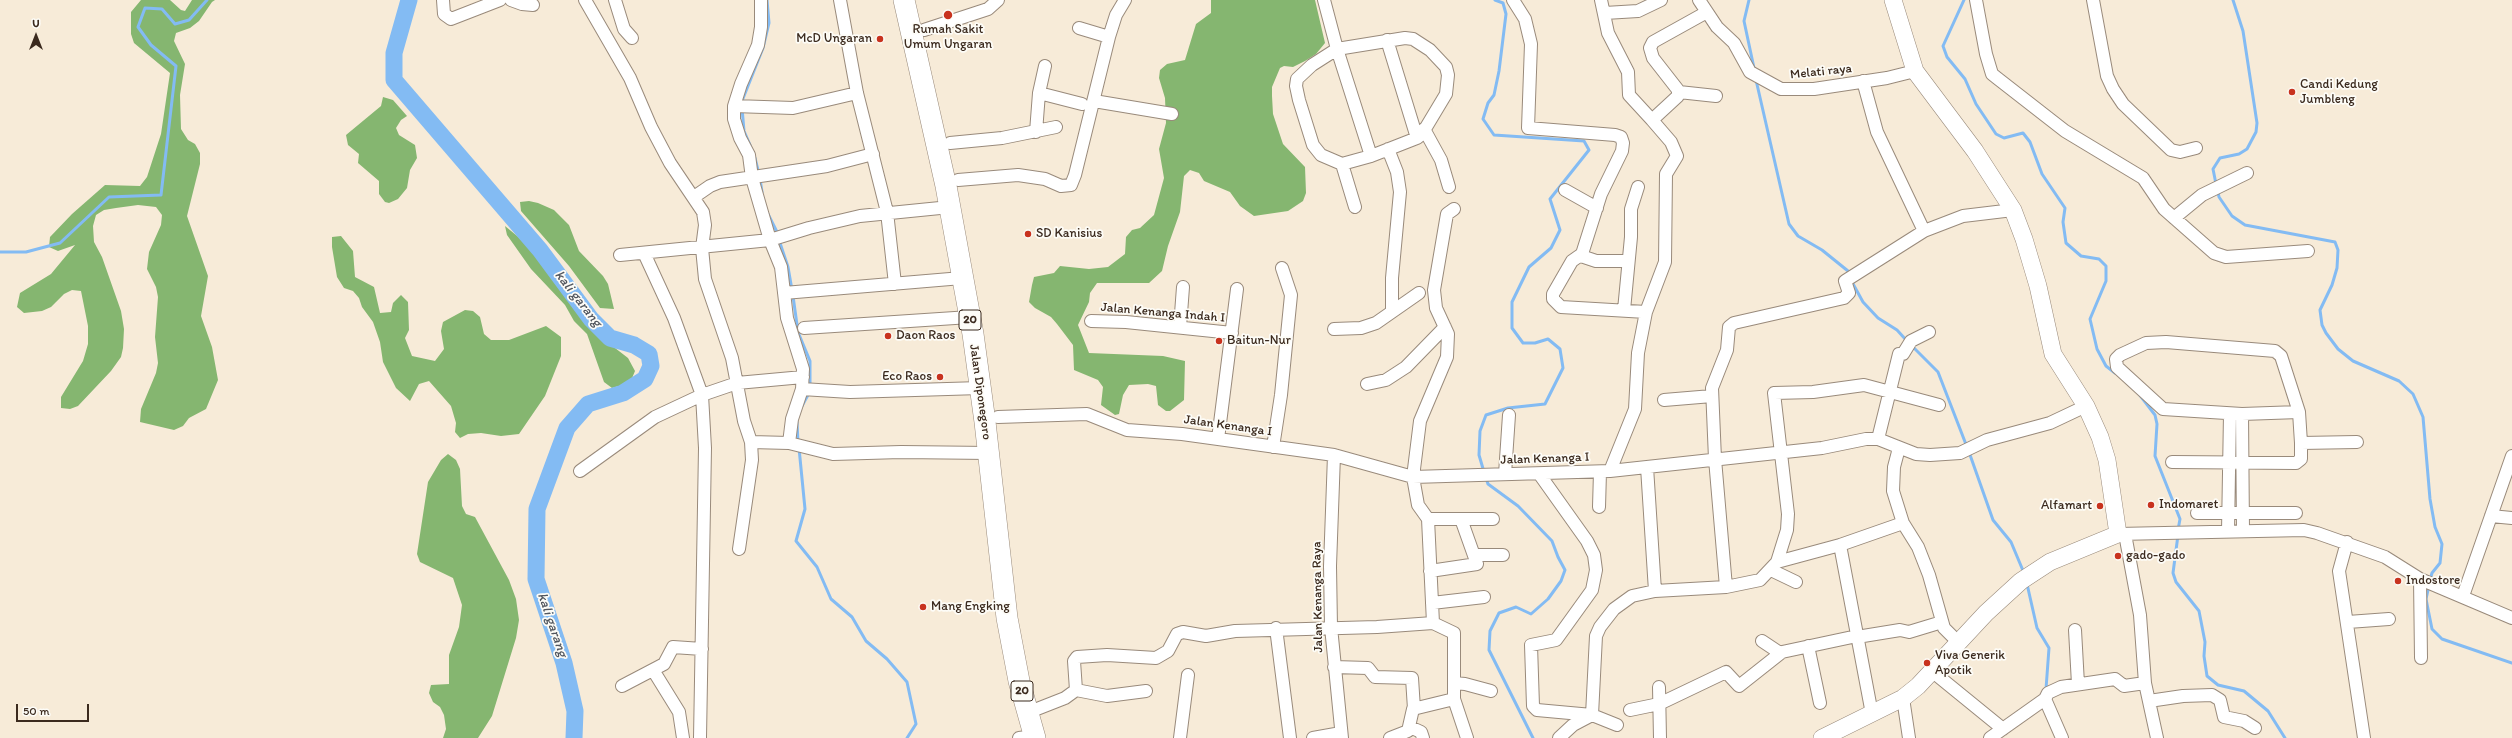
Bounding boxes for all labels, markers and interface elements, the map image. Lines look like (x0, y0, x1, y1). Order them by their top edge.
marker: Rumah Sakit Umum Ungaran (942, 9, 954, 21)
north arrow (16, 16, 56, 56)
text: U (32, 17, 40, 30)
place label: Rumah Sakit Umum Ungaran (904, 22, 992, 53)
place label: McD Ungaran (796, 31, 872, 47)
marker: McD Ungaran (875, 34, 885, 44)
street label: Melati raya (1789, 61, 1853, 83)
place label: Candi Kedung Jumbleng (2300, 77, 2378, 108)
marker: Candi Kedung Jumbleng (2287, 87, 2297, 97)
place label: SD Kanisius (1036, 226, 1102, 242)
marker: SD Kanisius (1023, 229, 1033, 239)
water label: kali garang (551, 267, 605, 331)
street label: Jalan Kenanga Indah I (1100, 300, 1226, 326)
road number: 20 (959, 310, 981, 330)
place label: Daon Raos (896, 328, 955, 344)
marker: Daon Raos (883, 331, 893, 341)
place label: Baitun-Nur (1227, 333, 1291, 349)
marker: Baitun-Nur (1214, 336, 1224, 346)
street label: Jalan Diponegoro (966, 343, 994, 441)
place label: Eco Raos (882, 369, 932, 385)
marker: Eco Raos (935, 372, 945, 382)
street label: Jalan Kenanga I (1183, 412, 1273, 440)
street label: Jalan Kenanga I (1500, 450, 1590, 468)
place label: Indomaret (2159, 497, 2218, 513)
place label: Alfamart (2041, 498, 2092, 514)
marker: Indomaret (2146, 500, 2156, 510)
marker: Alfamart (2095, 501, 2105, 511)
street label: Jalan Kenanga Raya (1309, 541, 1327, 653)
place label: gado-gado (2126, 548, 2185, 564)
marker: gado-gado (2113, 551, 2123, 561)
place label: Indostore (2406, 573, 2460, 589)
marker: Indostore (2393, 576, 2403, 586)
water label: kali garang (533, 591, 571, 659)
place label: Mang Engking (931, 599, 1010, 615)
marker: Mang Engking (918, 602, 928, 612)
place label: Viva Generik Apotik (1935, 648, 2005, 679)
marker: Viva Generik Apotik (1922, 658, 1932, 668)
road number: 20 (1011, 681, 1033, 701)
scale bar (18, 696, 91, 722)
text: 50 m (23, 704, 49, 718)

